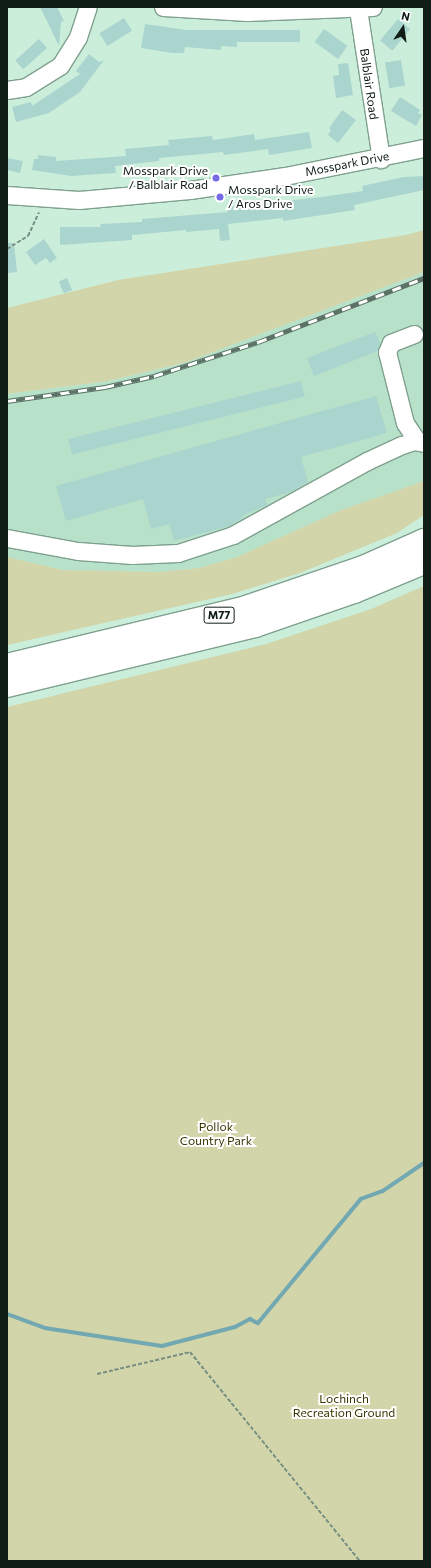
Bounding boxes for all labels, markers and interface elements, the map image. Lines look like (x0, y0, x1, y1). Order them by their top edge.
north arrow (383, 8, 423, 48)
text: N (400, 9, 411, 23)
street label: Balblair Road (357, 48, 381, 120)
street label: Mosspark Drive (304, 149, 390, 179)
place label: Mosspark Drive / Balblair Road (123, 164, 208, 192)
marker: Mosspark Drive / Balblair Road (211, 173, 221, 183)
place label: Mosspark Drive / Aros Drive (228, 183, 313, 211)
marker: Mosspark Drive / Aros Drive (215, 192, 225, 202)
road number: M77 (203, 606, 235, 624)
park label: Pollok Country Park (180, 1120, 252, 1148)
park label: Lochinch Recreation Ground (293, 1392, 395, 1420)

